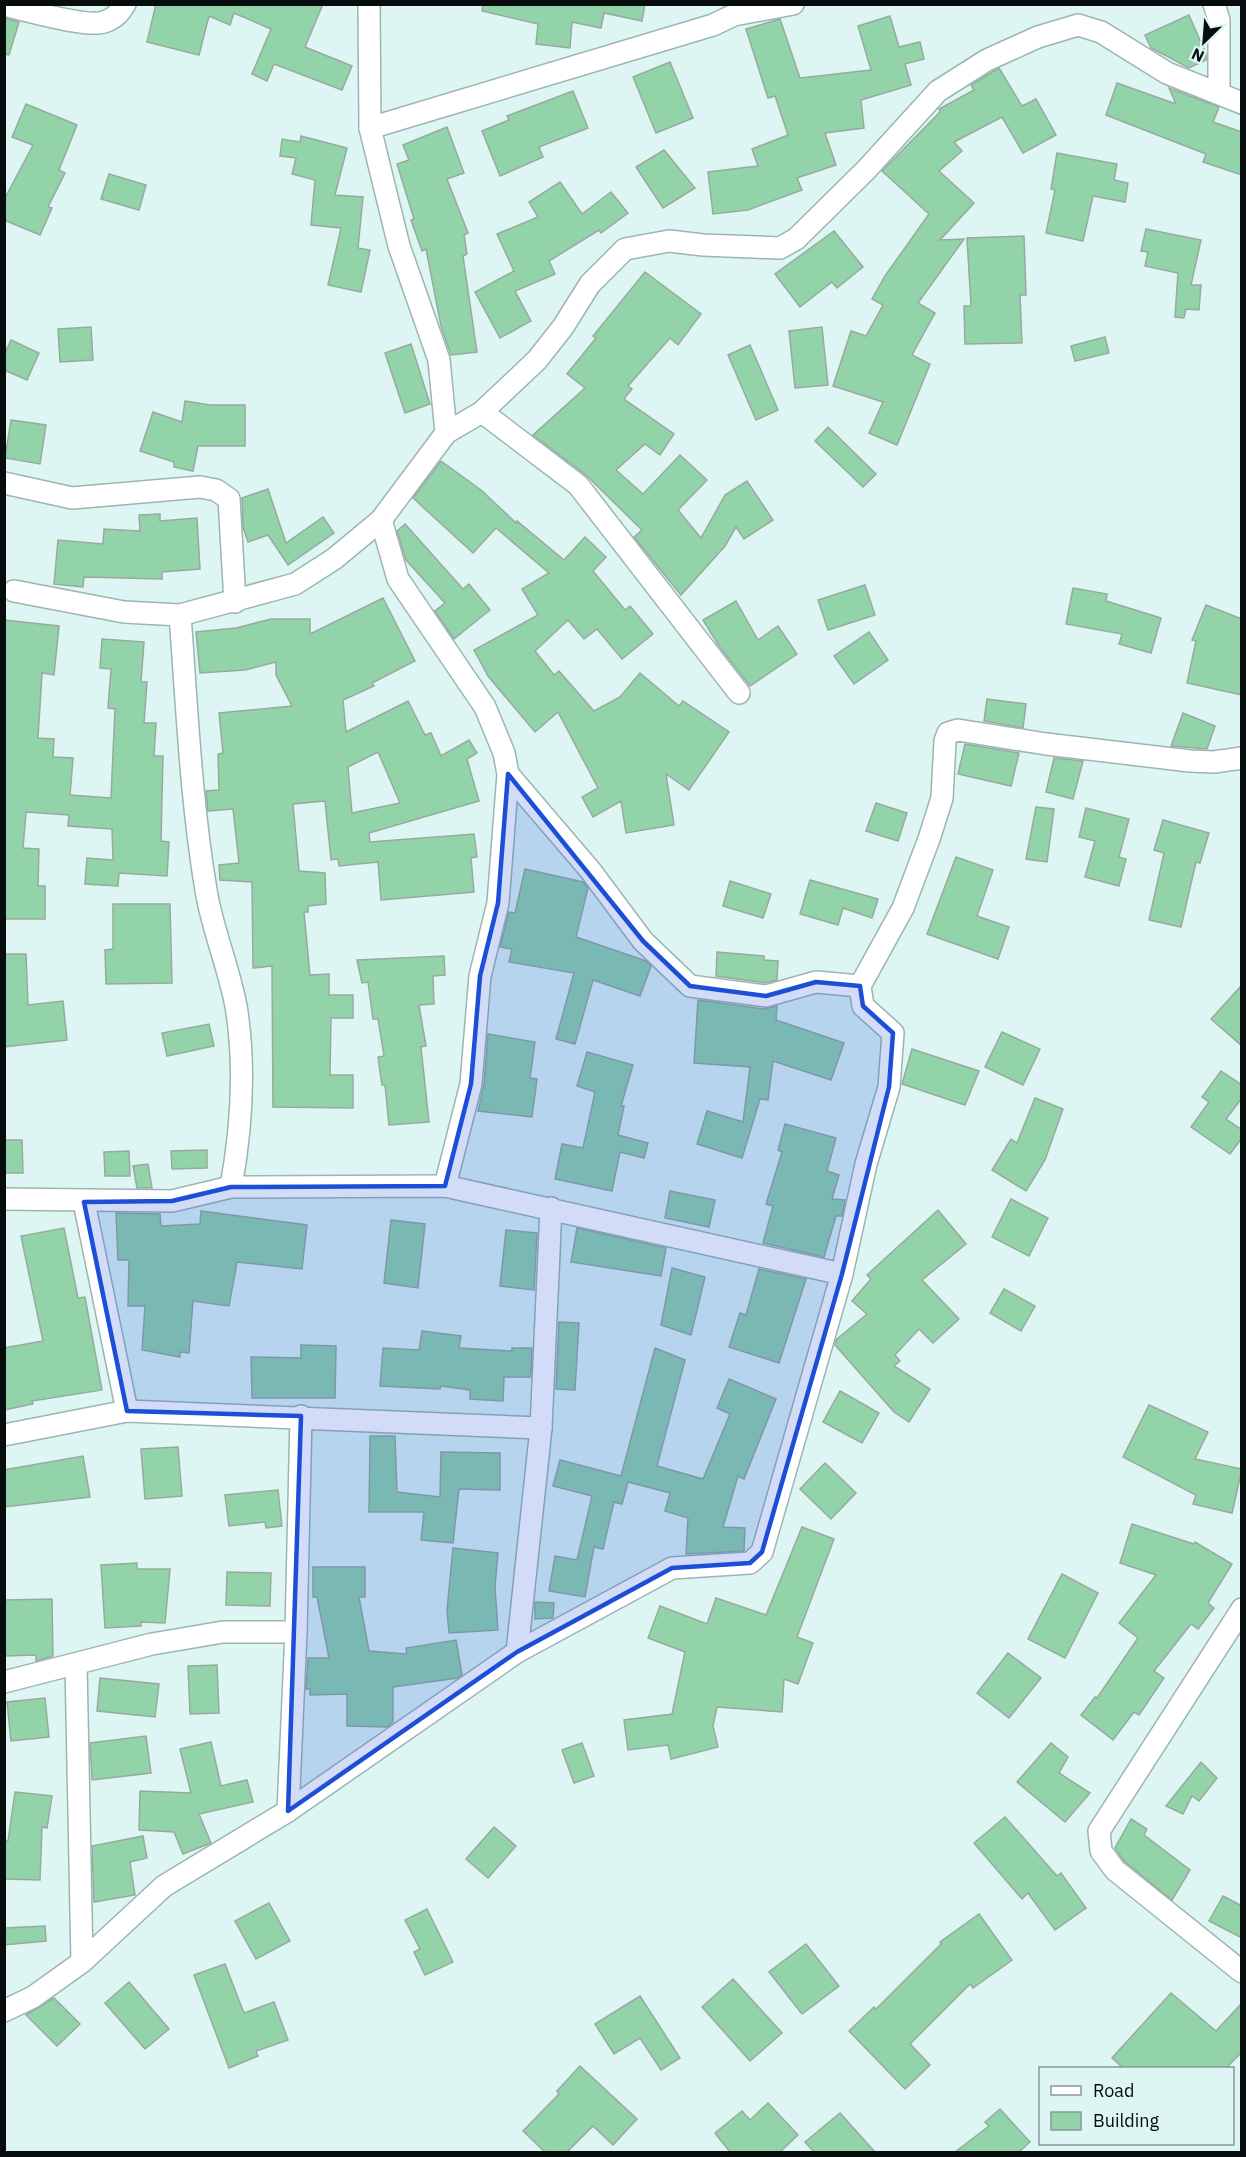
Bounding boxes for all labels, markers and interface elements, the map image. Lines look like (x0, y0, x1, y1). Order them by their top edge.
north arrow (1174, 12, 1234, 72)
text: N (1188, 44, 1207, 67)
legend (1039, 2067, 1234, 2145)
text: Road (1093, 2079, 1134, 2102)
text: Building (1093, 2109, 1160, 2132)

